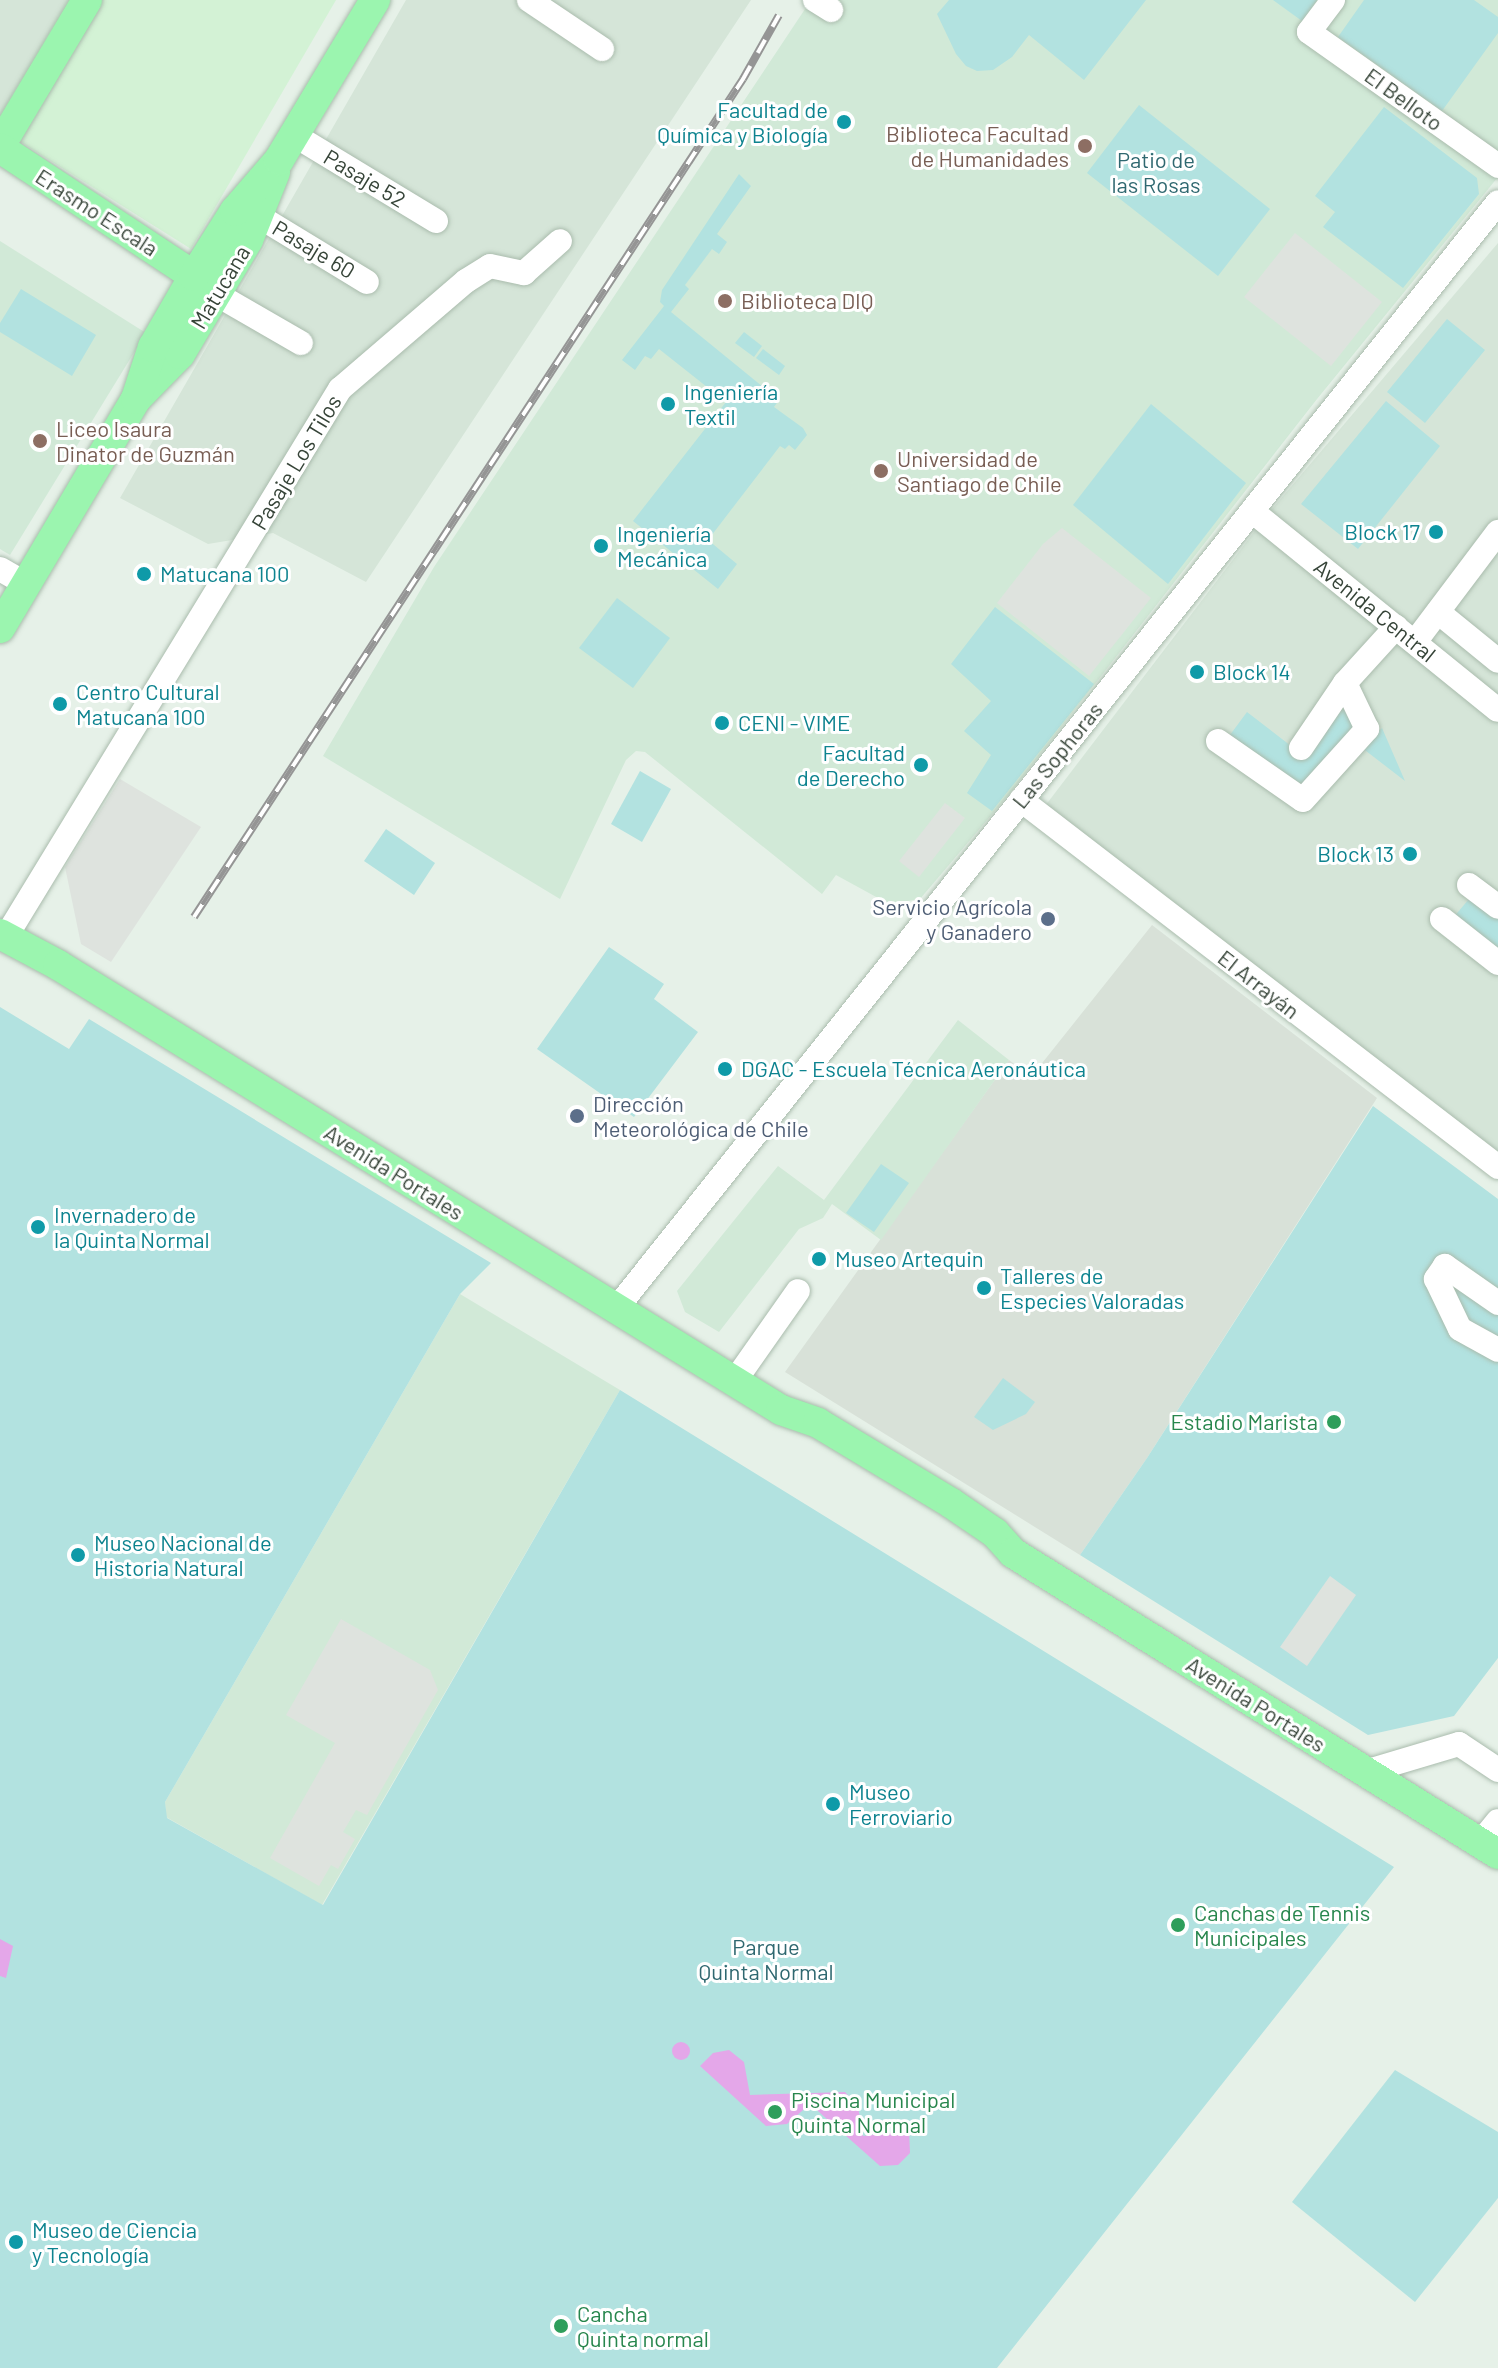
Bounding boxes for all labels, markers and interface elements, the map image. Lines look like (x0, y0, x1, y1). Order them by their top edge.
street label: El Belloto (1360, 62, 1448, 136)
place label: Facultad de Química y Biología (657, 96, 828, 148)
marker: Facultad de Química y Biología (835, 113, 853, 131)
place label: Biblioteca Facultad de Humanidades (886, 120, 1069, 172)
marker: Biblioteca Facultad de Humanidades (1076, 137, 1094, 155)
street label: Pasaje 52 (319, 143, 411, 213)
park label: Patio de las Rosas (1111, 146, 1201, 198)
street label: Erasmo Escala (31, 163, 163, 261)
street label: Pasaje 60 (268, 214, 360, 284)
street label: Matucana (185, 241, 255, 333)
place label: Biblioteca DIQ (741, 288, 873, 314)
marker: Biblioteca DIQ (716, 292, 734, 310)
place label: Ingeniería Textil (684, 378, 778, 430)
street label: Pasaje Los Tilos (245, 390, 347, 534)
marker: Ingeniería Textil (659, 395, 677, 413)
place label: Liceo Isaura Dinator de Guzmán (56, 415, 235, 466)
marker: Liceo Isaura Dinator de Guzmán (31, 432, 49, 450)
place label: Universidad de Santiago de Chile (897, 445, 1062, 496)
marker: Universidad de Santiago de Chile (872, 462, 890, 480)
place label: Block 17 (1344, 519, 1420, 545)
place label: Ingeniería Mecánica (617, 520, 711, 572)
marker: Block 17 (1427, 523, 1445, 541)
marker: Ingeniería Mecánica (592, 537, 610, 555)
street label: Avenida Central (1309, 553, 1441, 667)
place label: Matucana 100 (160, 561, 289, 587)
marker: Matucana 100 (135, 565, 153, 583)
place label: Block 14 (1213, 659, 1291, 685)
marker: Block 14 (1188, 663, 1206, 681)
place label: Centro Cultural Matucana 100 (76, 678, 219, 730)
marker: Centro Cultural Matucana 100 (51, 695, 69, 713)
street label: Las Sophoras (1006, 697, 1108, 813)
place label: CENI - VIME (738, 710, 850, 736)
marker: CENI - VIME (713, 714, 731, 732)
place label: Facultad de Derecho (797, 739, 905, 790)
marker: Facultad de Derecho (912, 756, 930, 774)
place label: Block 13 (1317, 841, 1394, 867)
marker: Block 13 (1401, 845, 1419, 863)
place label: Servicio Agrícola y Ganadero (872, 893, 1032, 944)
marker: Servicio Agrícola y Ganadero (1039, 910, 1057, 928)
street label: El Arrayán (1213, 944, 1305, 1024)
place label: DGAC - Escuela Técnica Aeronáutica (741, 1056, 1086, 1082)
marker: DGAC - Escuela Técnica Aeronáutica (716, 1060, 734, 1078)
place label: Dirección Meteorológica de Chile (593, 1090, 809, 1142)
marker: Dirección Meteorológica de Chile (568, 1107, 586, 1125)
street label: Avenida Portales (320, 1119, 468, 1225)
place label: Invernadero de la Quinta Normal (54, 1201, 210, 1252)
marker: Invernadero de la Quinta Normal (29, 1218, 47, 1236)
place label: Museo Artequin (835, 1246, 984, 1272)
marker: Museo Artequin (810, 1250, 828, 1268)
place label: Talleres de Especies Valoradas (1000, 1262, 1184, 1314)
marker: Talleres de Especies Valoradas (975, 1279, 993, 1297)
place label: Estadio Marista (1170, 1409, 1318, 1435)
marker: Estadio Marista (1325, 1413, 1343, 1431)
place label: Museo Nacional de Historia Natural (94, 1529, 272, 1580)
marker: Museo Nacional de Historia Natural (69, 1546, 87, 1564)
street label: Avenida Portales (1182, 1651, 1330, 1757)
place label: Museo Ferroviario (849, 1778, 953, 1830)
marker: Museo Ferroviario (824, 1795, 842, 1813)
place label: Canchas de Tennis Municipales (1194, 1899, 1370, 1950)
marker: Canchas de Tennis Municipales (1169, 1916, 1187, 1934)
park label: Parque Quinta Normal (699, 1933, 833, 1984)
place label: Piscina Municipal Quinta Normal (791, 2086, 955, 2138)
marker: Piscina Municipal Quinta Normal (766, 2103, 784, 2121)
place label: Museo de Ciencia y Tecnología (32, 2216, 197, 2268)
marker: Museo de Ciencia y Tecnología (7, 2233, 25, 2251)
place label: Cancha Quinta normal (577, 2300, 709, 2352)
marker: Cancha Quinta normal (552, 2317, 570, 2335)

